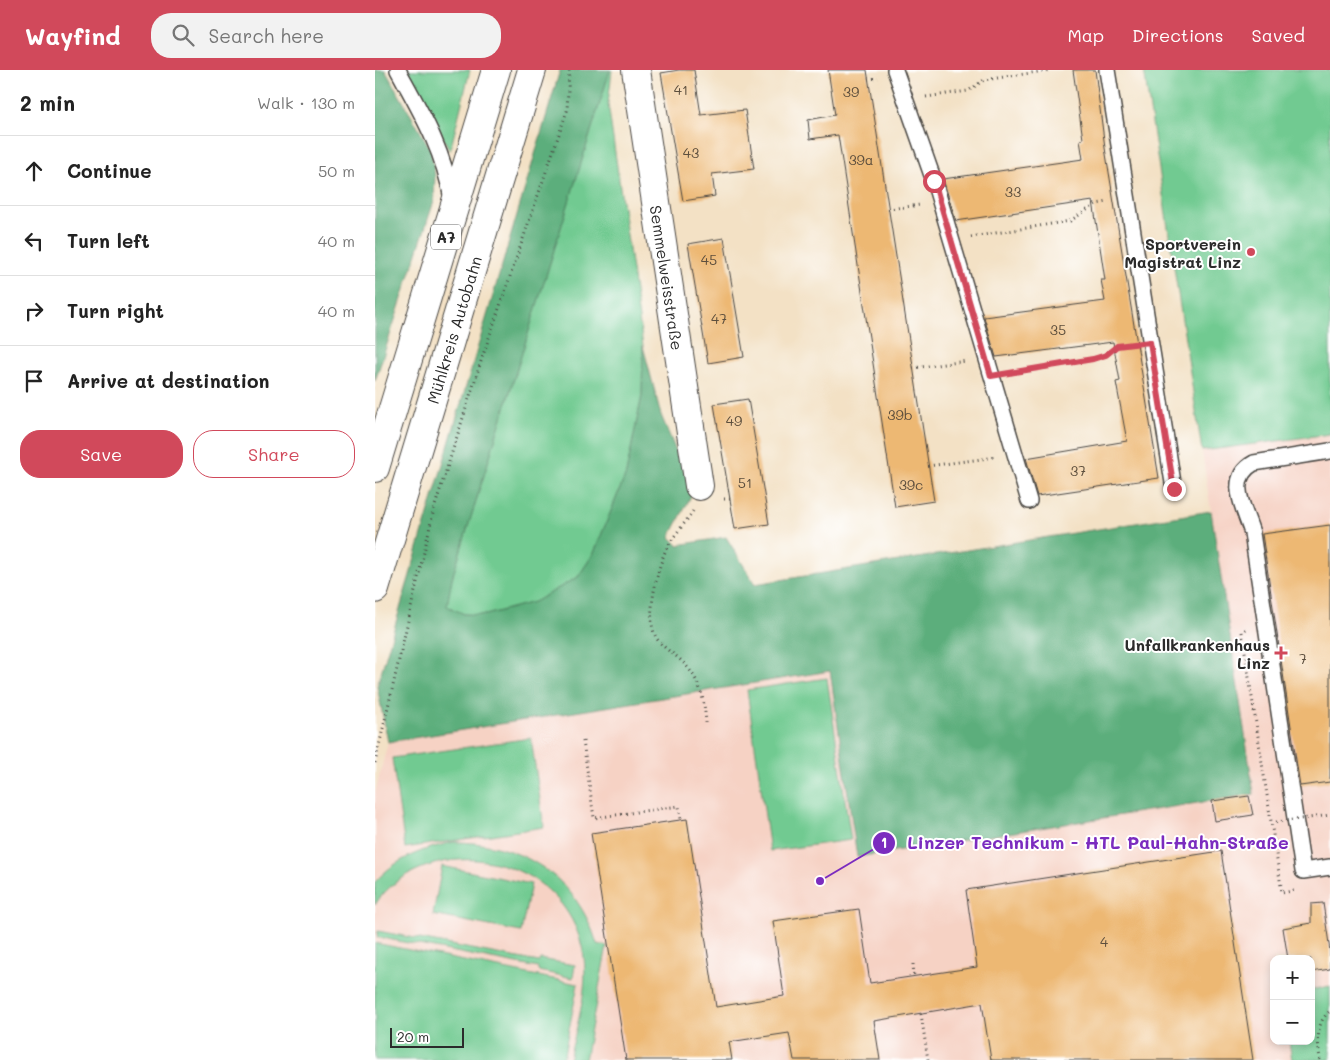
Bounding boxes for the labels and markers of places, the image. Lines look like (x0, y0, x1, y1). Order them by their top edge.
place label: Sportverein Magistrat Linz (1124, 233, 1241, 272)
marker: Sportverein Magistrat Linz (1245, 246, 1257, 258)
place label: Unfallkrankenhaus Linz (1125, 634, 1270, 673)
marker: Unfallkrankenhaus Linz (1274, 646, 1288, 660)
callout: Linzer Technikum - HTL Paul-Hahn-Straße (872, 827, 1298, 860)

